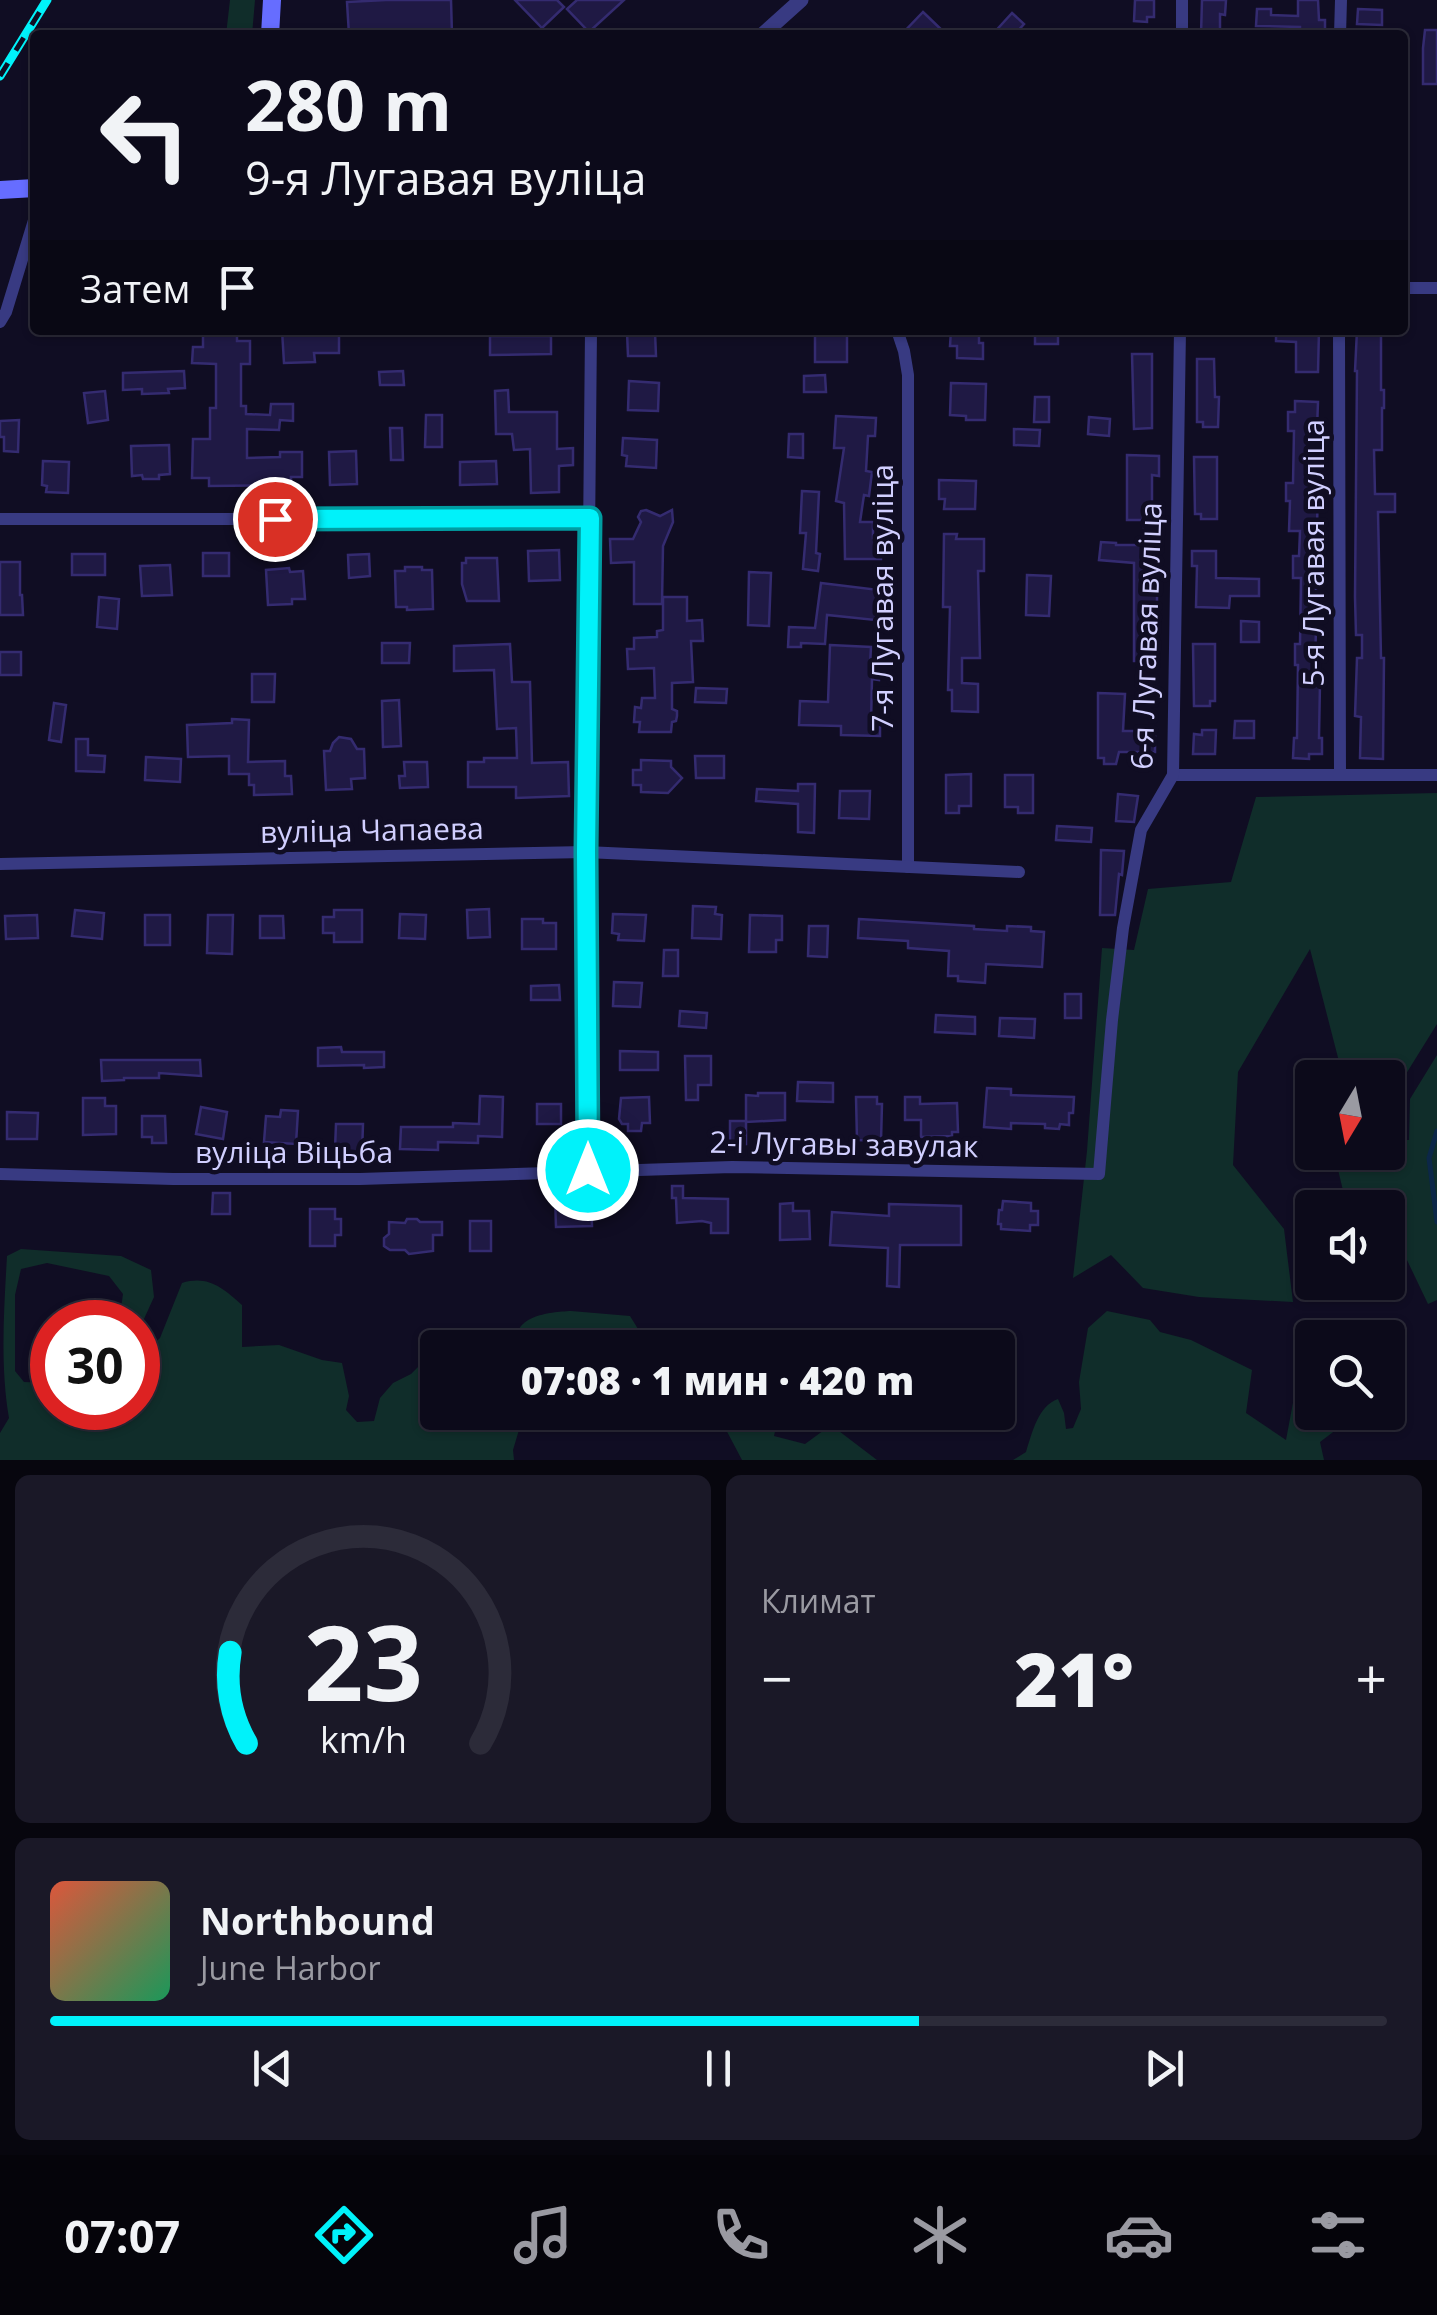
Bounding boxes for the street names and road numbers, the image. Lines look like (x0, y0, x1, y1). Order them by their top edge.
street label: 5-я Лугавая вуліца (1292, 419, 1333, 687)
street label: 7-я Лугавая вуліца (861, 464, 902, 732)
street label: 6-я Лугавая вуліца (1120, 501, 1171, 770)
street label: вуліца Чапаева (260, 807, 484, 852)
street label: 2-і Лугавы завулак (709, 1121, 979, 1166)
street label: вуліца Віцьба (195, 1131, 393, 1172)

